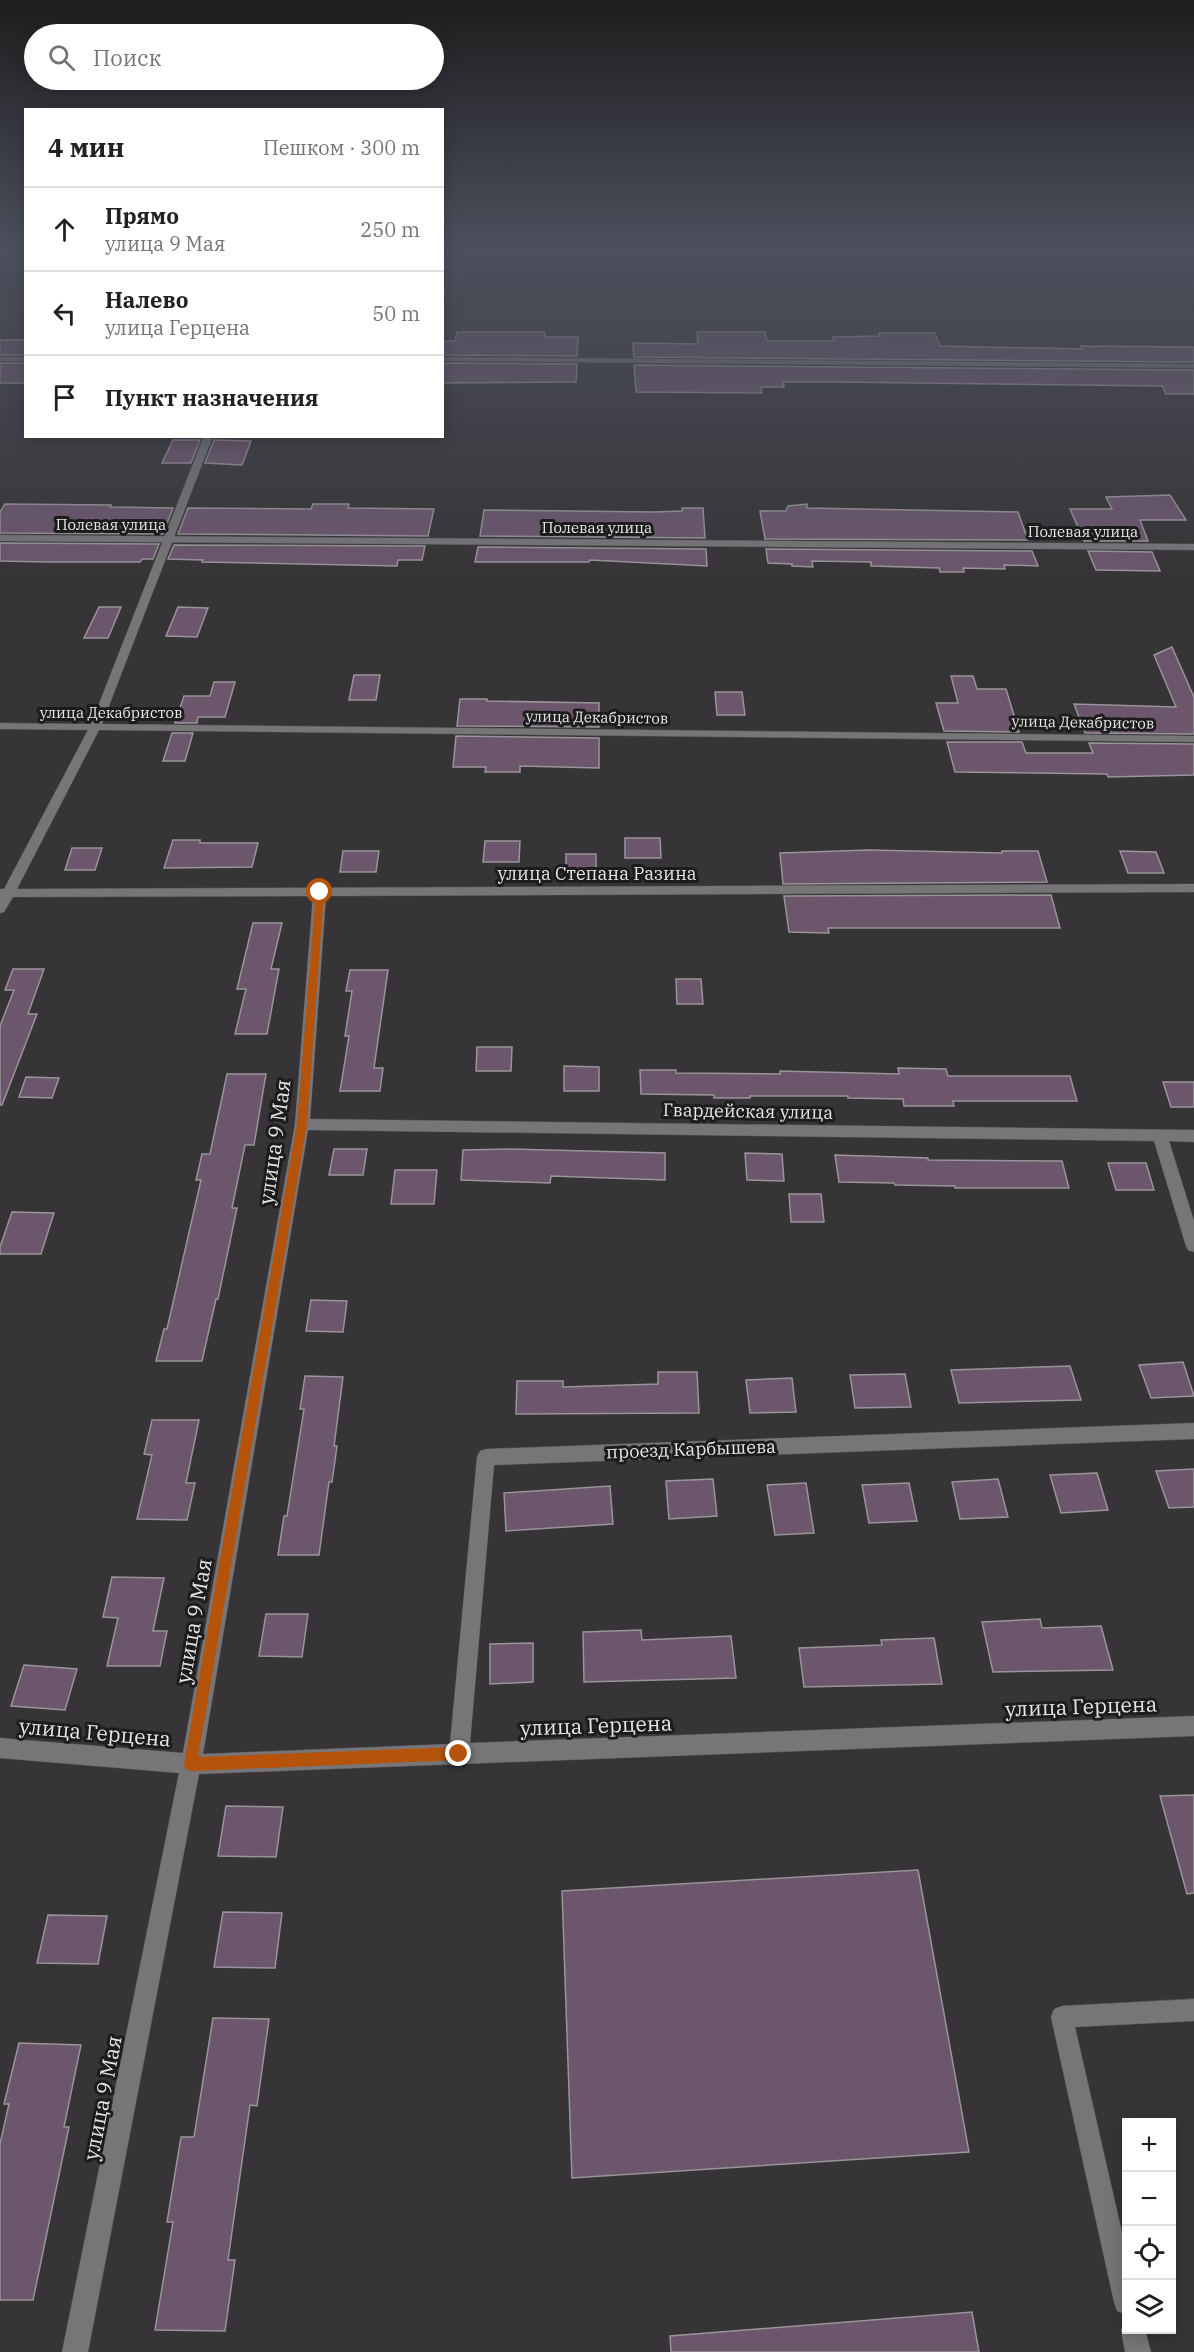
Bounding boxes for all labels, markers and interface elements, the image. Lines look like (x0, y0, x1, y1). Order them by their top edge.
search box (24, 24, 444, 90)
icon: search (45, 41, 78, 74)
text: Поиск (93, 43, 161, 72)
text: 4 мин (48, 130, 124, 164)
text: Пешком · 300 m (263, 134, 420, 161)
text: Прямо (105, 201, 179, 230)
icon: ahead (48, 213, 81, 246)
text: 250 m (360, 216, 420, 243)
text: улица 9 Мая (105, 230, 225, 257)
text: Налево (105, 285, 189, 314)
icon: left (48, 297, 81, 330)
text: 50 m (372, 300, 420, 327)
text: улица Герцена (105, 314, 250, 341)
icon: arrive (48, 381, 81, 414)
text: Пункт назначения (105, 383, 319, 412)
street label: Полевая улица (56, 515, 166, 534)
street label: Полевая улица (542, 518, 652, 537)
street label: Полевая улица (1028, 522, 1138, 541)
street label: улица Декабристов (40, 703, 182, 722)
street label: улица Декабристов (526, 706, 668, 728)
street label: улица Декабристов (1012, 711, 1154, 733)
street label: улица Степана Разина (497, 862, 697, 885)
route start (306, 878, 332, 904)
street label: улица 9 Мая (251, 1077, 297, 1207)
street label: Гвардейская улица (663, 1098, 833, 1124)
street label: проезд Карбышева (606, 1435, 776, 1463)
street label: улица 9 Мая (168, 1556, 218, 1686)
street label: улица Герцена (1004, 1689, 1158, 1723)
street label: улица Герцена (519, 1708, 673, 1742)
street label: улица Герцена (18, 1711, 172, 1753)
route end (445, 1740, 471, 1766)
street label: улица 9 Мая (76, 2033, 128, 2163)
map controls (1122, 2118, 1176, 2334)
button: + (1122, 2118, 1176, 2172)
button: − (1122, 2172, 1176, 2226)
button: locate (1122, 2226, 1176, 2280)
button: layers (1122, 2280, 1176, 2334)

